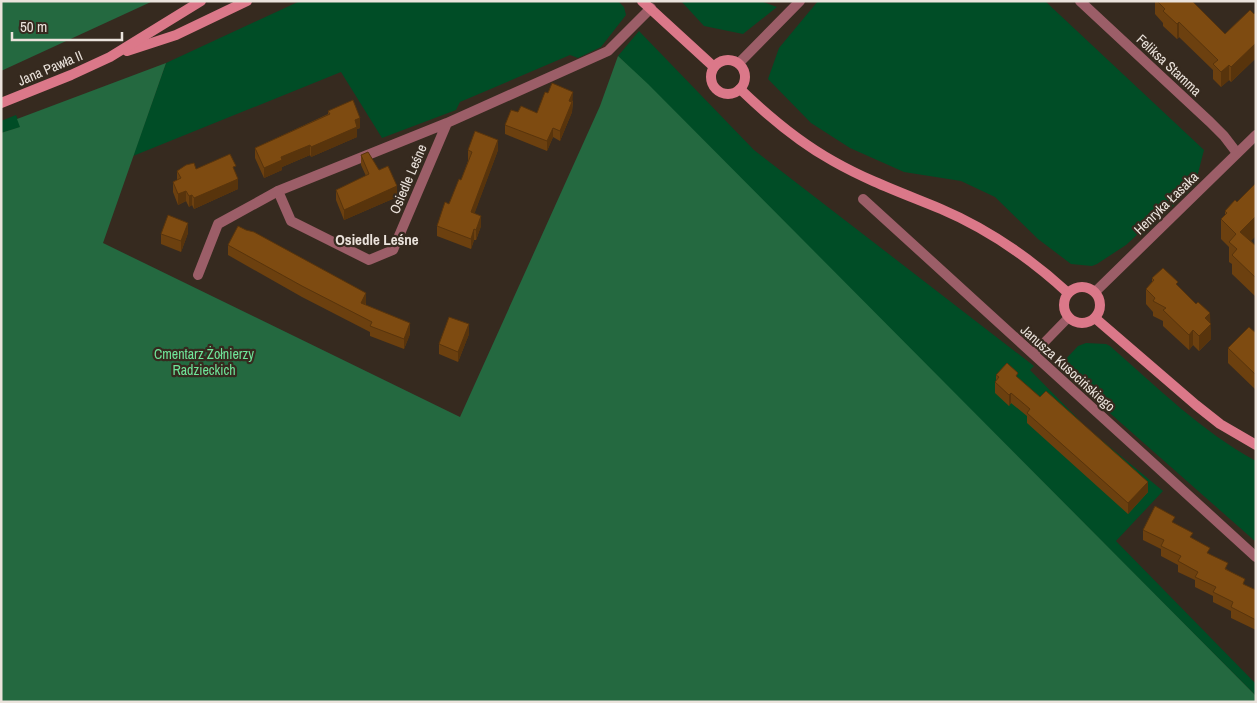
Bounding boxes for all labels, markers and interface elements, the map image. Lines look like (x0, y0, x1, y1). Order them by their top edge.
scale bar (12, 10, 122, 42)
text: 50 m (20, 16, 47, 37)
street label: Feliksa Stamma (1133, 30, 1206, 100)
street label: Jana Pawła II (15, 46, 85, 90)
street label: Osiedle Leśne (385, 141, 431, 217)
street label: Henryka Łasaka (1130, 167, 1203, 238)
district label: Osiedle Leśne (335, 229, 419, 250)
street label: Janusza Kusocińskiego (1017, 321, 1119, 415)
park label: Cmentarz Żołnierzy Radzieckich (154, 345, 254, 379)

